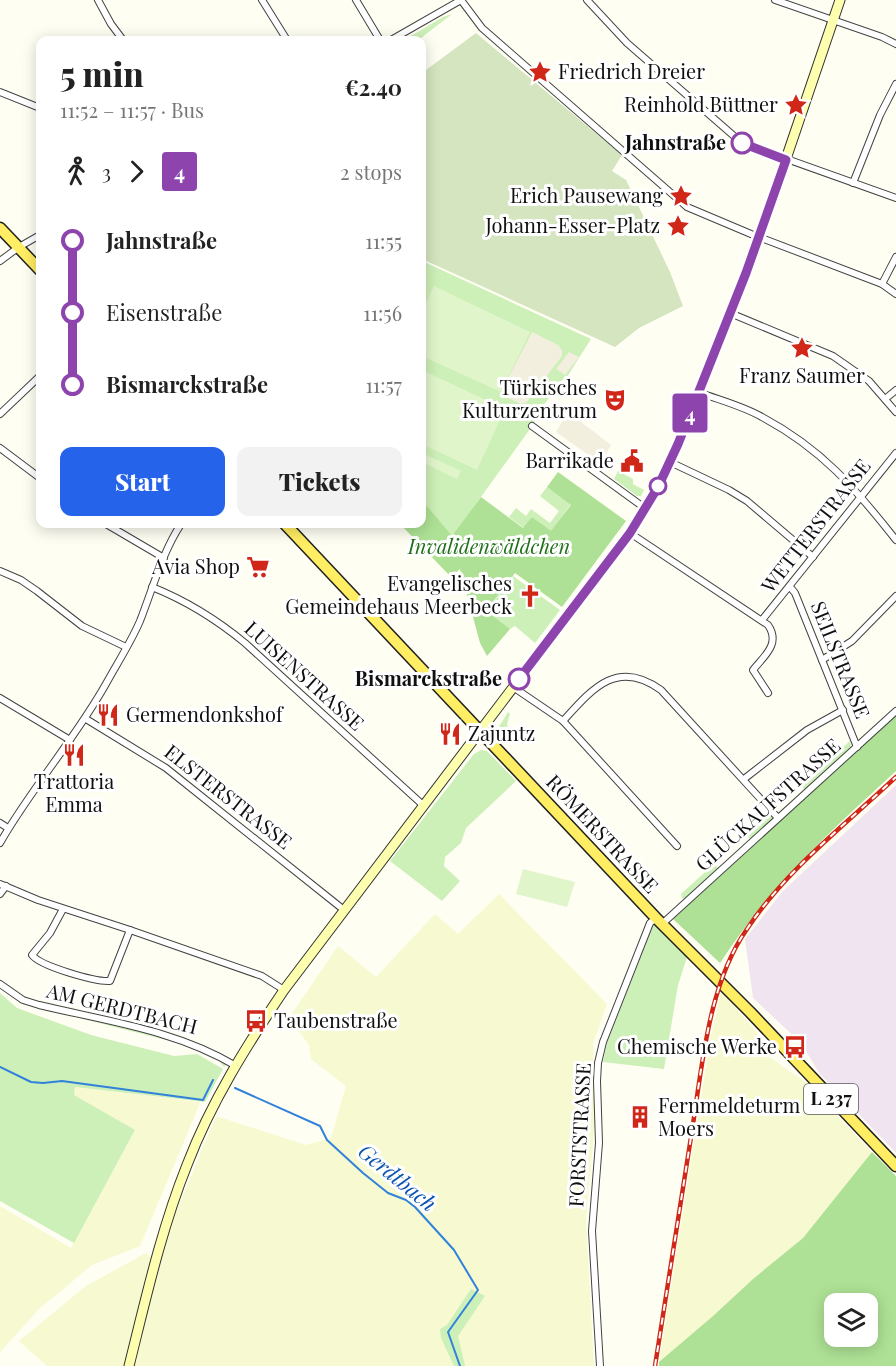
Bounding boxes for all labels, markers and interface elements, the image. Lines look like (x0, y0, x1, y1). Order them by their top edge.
text: 5 min (60, 51, 144, 95)
place label: Friedrich Dreier (558, 57, 705, 84)
place icon: Friedrich Dreier (527, 59, 553, 85)
text: €2.40 (345, 72, 402, 102)
place label: Reinhold Büttner (624, 90, 778, 117)
place icon: Reinhold Büttner (783, 92, 809, 118)
text: 11:52 – 11:57 · Bus (60, 96, 204, 123)
place label: Jahnstraße (624, 128, 726, 155)
marker: Jahnstraße (731, 132, 753, 154)
icon: walk (60, 155, 93, 188)
icon: forward (120, 155, 153, 188)
text: 4 (174, 157, 185, 185)
text: 3 (102, 158, 111, 185)
text: 2 stops (340, 158, 402, 185)
place label: Erich Pausewang (510, 181, 663, 208)
place icon: Erich Pausewang (668, 183, 694, 209)
place label: Johann-Esser-Platz (484, 211, 660, 238)
place icon: Johann-Esser-Platz (665, 213, 691, 239)
text: Jahnstraße (106, 225, 217, 255)
text: 11:55 (365, 227, 402, 254)
text: Eisenstraße (106, 297, 222, 327)
text: 11:56 (363, 299, 402, 326)
place icon: Franz Saumer (789, 335, 815, 361)
place label: Franz Saumer (739, 361, 865, 388)
text: Bismarckstraße (106, 369, 268, 399)
text: 11:57 (365, 371, 402, 398)
place label: Türkisches Kulturzentrum (462, 373, 597, 423)
theatre icon: Türkisches Kulturzentrum (602, 387, 628, 413)
line badge: 4 (670, 394, 710, 432)
text: 4 (684, 399, 696, 427)
place label: Barrikade (525, 446, 614, 473)
button: Start (60, 447, 225, 516)
button: Tickets (237, 447, 402, 516)
public building icon: Barrikade (619, 448, 645, 474)
street label: WETTERSTRASSE (753, 453, 876, 598)
unlabelled marker (649, 477, 667, 495)
park label: Invalidenwäldchen (407, 532, 570, 559)
place label: Avia Shop (151, 552, 240, 579)
supermarket icon: Avia Shop (245, 554, 271, 580)
place label: Evangelisches Gemeindehaus Meerbeck (285, 569, 512, 619)
church icon: Evangelisches Gemeindehaus Meerbeck (517, 583, 543, 609)
street label: SEILSTRASSE (806, 597, 877, 722)
street label: LUISENSTRASSE (240, 614, 370, 736)
place label: Bismarckstraße (355, 664, 502, 691)
marker: Bismarckstraße (508, 668, 530, 690)
place label: Germendonkshof (126, 700, 284, 727)
restaurant icon: Germendonkshof (95, 702, 121, 728)
place label: Zajuntz (468, 719, 535, 746)
restaurant icon: Zajuntz (437, 721, 463, 747)
street label: GLÜCKAUFSTRASSE (689, 731, 845, 876)
street label: ELSTERSTRASSE (160, 738, 298, 854)
restaurant icon: Trattoria Emma (61, 742, 87, 768)
place label: Trattoria Emma (34, 767, 114, 817)
street label: RÖMERSTRASSE (541, 768, 665, 898)
street label: AM GERDTBACH (43, 976, 200, 1039)
place label: Taubenstraße (274, 1006, 398, 1033)
bus stop icon: Taubenstraße (243, 1008, 269, 1034)
place label: Chemische Werke (617, 1032, 777, 1059)
bus stop icon: Chemische Werke (782, 1034, 808, 1060)
street label: FORSTSTRASSE (561, 1062, 596, 1208)
road number: L 237 (804, 1084, 858, 1114)
place label: Fernmeldeturm Moers (658, 1091, 801, 1141)
building icon: Fernmeldeturm Moers (627, 1104, 653, 1130)
water label: Gerdtbach (353, 1136, 443, 1216)
map controls (824, 1293, 878, 1347)
button: layers (824, 1293, 878, 1347)

